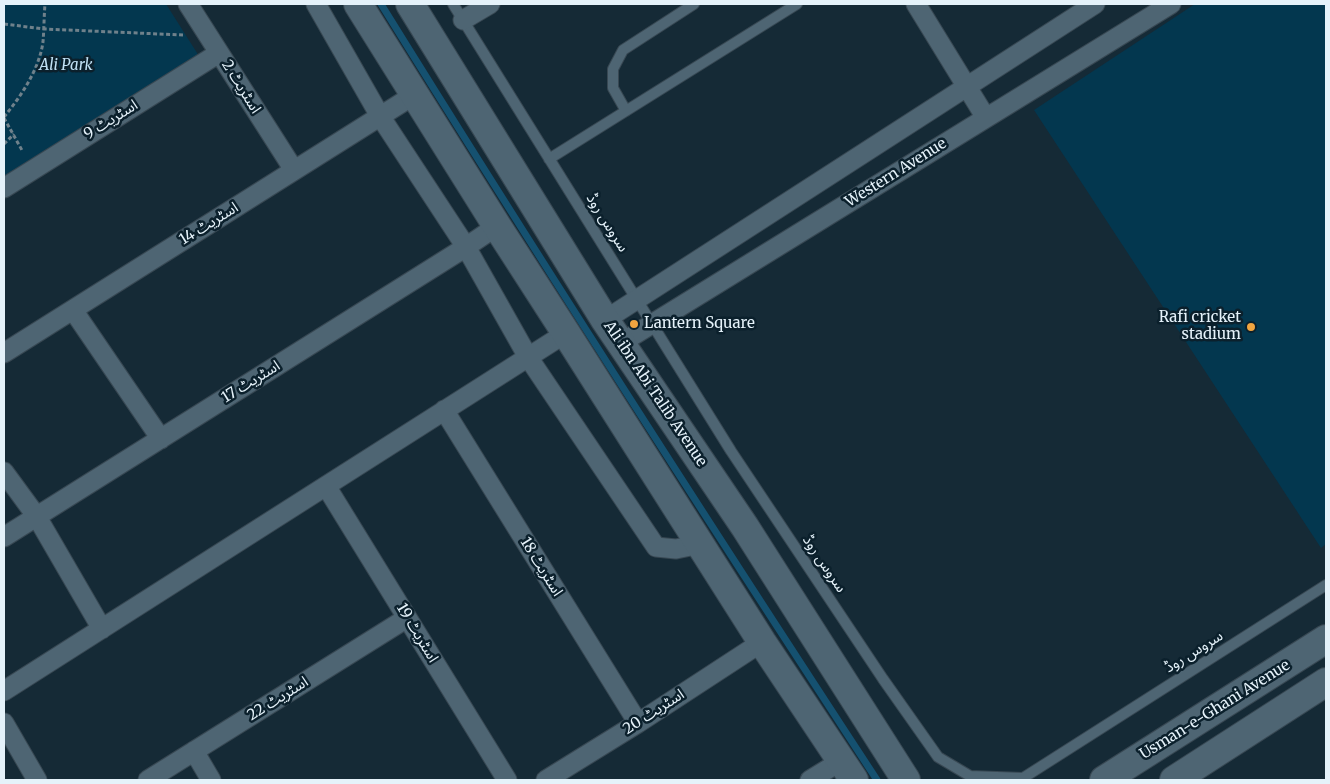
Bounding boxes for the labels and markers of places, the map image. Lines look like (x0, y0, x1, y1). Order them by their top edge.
place label: Rafi cricket stadium (1159, 309, 1241, 344)
place label: Lantern Square (644, 315, 755, 333)
marker: Lantern Square (628, 318, 640, 330)
marker: Rafi cricket stadium (1245, 321, 1257, 333)

